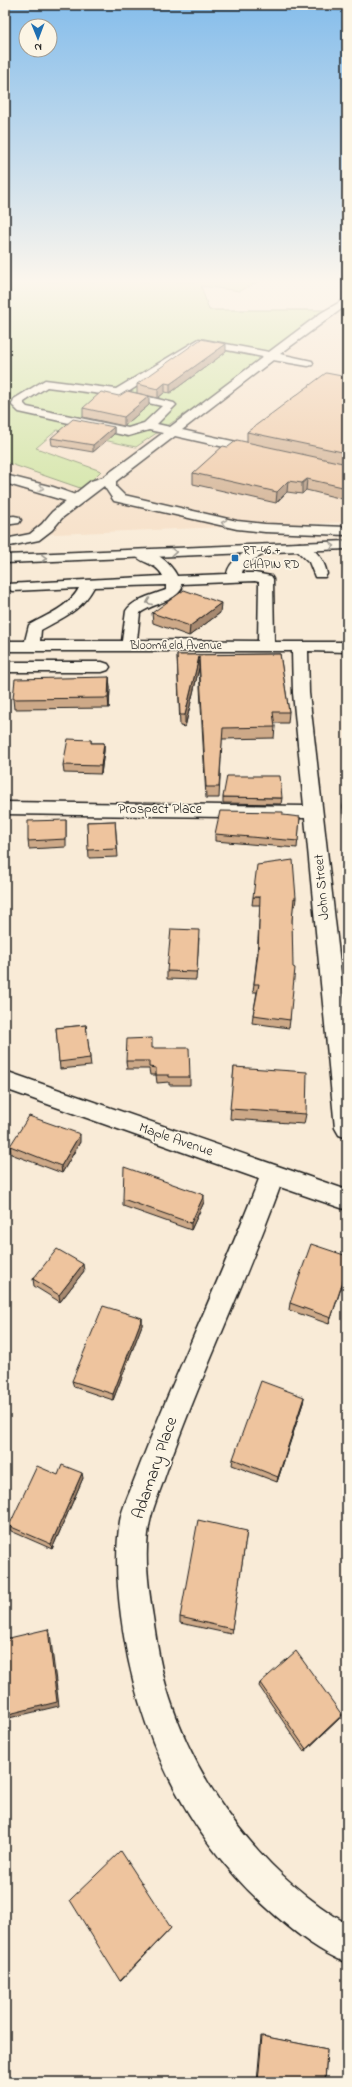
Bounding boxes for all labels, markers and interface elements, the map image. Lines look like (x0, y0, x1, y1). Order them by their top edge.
north arrow (18, 18, 58, 58)
text: N (34, 39, 42, 55)
one-way arrow (38, 484, 44, 492)
one-way arrow (221, 519, 227, 528)
place label: RT-46 + CHAPIN RD (243, 542, 300, 574)
one-way arrow (329, 542, 335, 550)
one-way arrow (171, 548, 177, 557)
one-way arrow (41, 553, 47, 562)
marker: RT-46 + CHAPIN RD (230, 553, 240, 563)
one-way arrow (145, 597, 152, 605)
street label: Bloomfield Avenue (129, 637, 223, 655)
street label: Prospect Place (118, 799, 203, 820)
street label: John Street (309, 853, 335, 921)
street label: Maple Avenue (136, 1117, 217, 1163)
street label: Adamary Place (126, 1413, 185, 1523)

